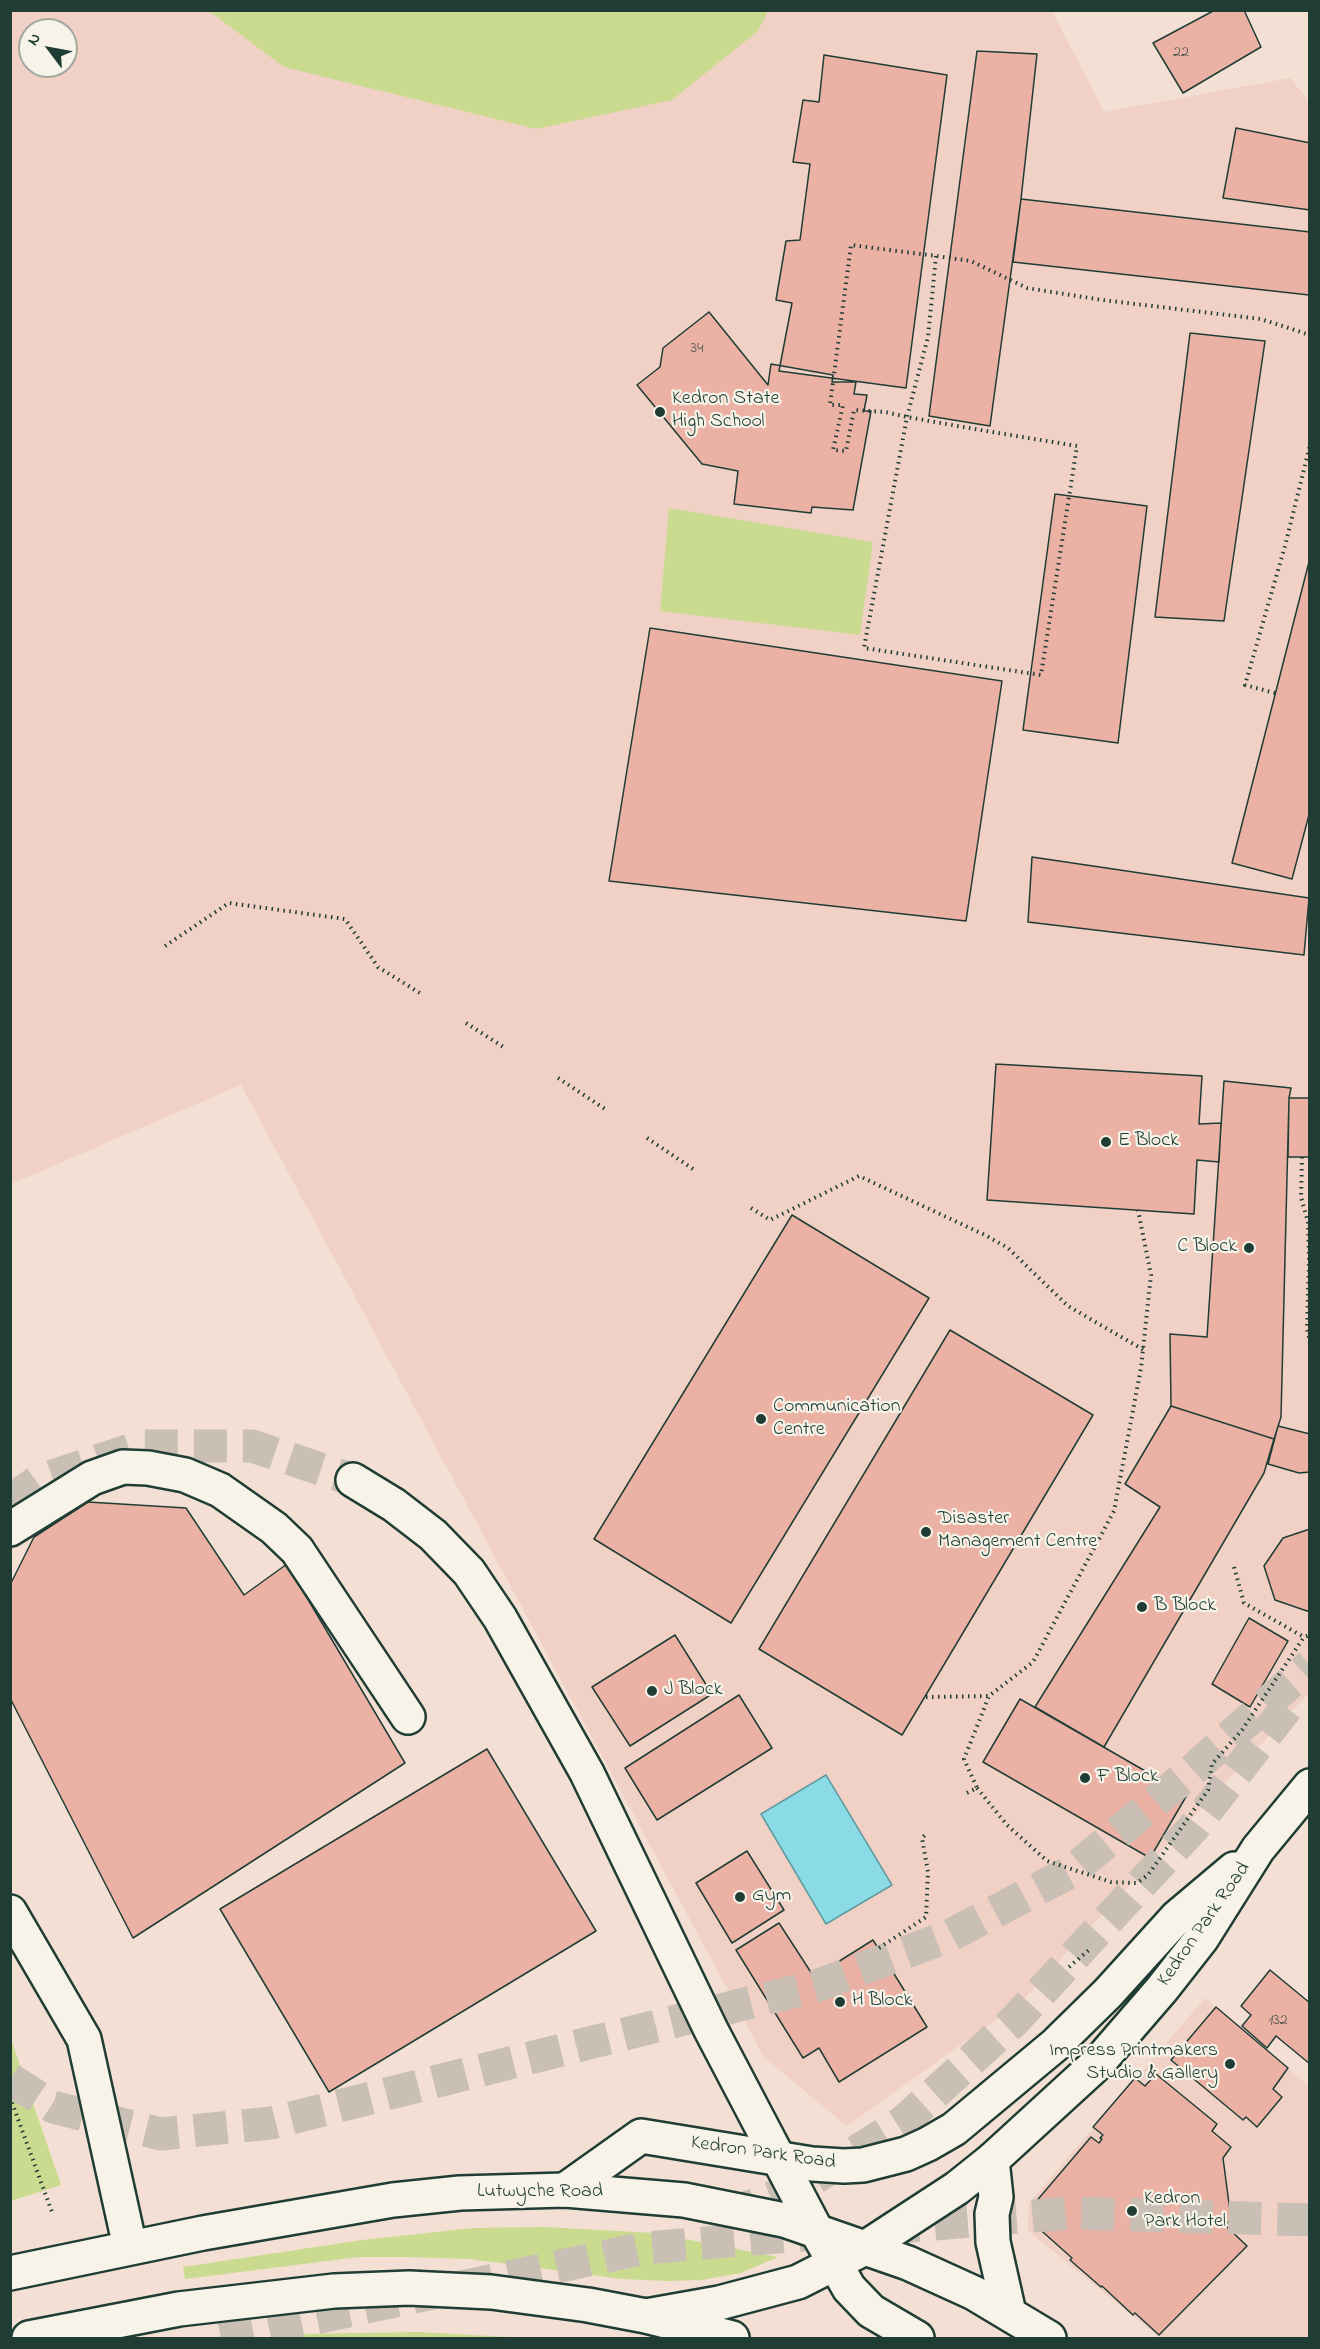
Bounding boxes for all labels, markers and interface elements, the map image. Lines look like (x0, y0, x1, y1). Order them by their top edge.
north arrow (18, 18, 78, 78)
text: N (21, 29, 47, 50)
house number: 22 (1173, 43, 1189, 63)
house number: 34 (690, 339, 704, 359)
place label: Kedron State High School (672, 388, 779, 435)
marker: Kedron State High School (653, 405, 667, 419)
place label: E Block (1118, 1130, 1179, 1154)
marker: E Block (1099, 1135, 1113, 1149)
place label: C Block (1177, 1236, 1237, 1260)
marker: C Block (1242, 1241, 1256, 1255)
place label: Communication Centre (773, 1396, 901, 1443)
marker: Communication Centre (754, 1412, 768, 1426)
place label: Disaster Management Centre (938, 1508, 1097, 1555)
marker: Disaster Management Centre (919, 1525, 933, 1539)
place label: B Block (1154, 1595, 1216, 1619)
marker: B Block (1135, 1600, 1149, 1614)
place label: J Block (664, 1679, 722, 1703)
marker: J Block (645, 1684, 659, 1698)
place label: F Block (1097, 1766, 1159, 1790)
marker: F Block (1078, 1771, 1092, 1785)
street label: Kedron Park Road (1153, 1858, 1257, 1992)
place label: Gym (752, 1885, 791, 1909)
marker: Gym (733, 1890, 747, 1904)
place label: H Block (852, 1990, 912, 2014)
marker: H Block (833, 1995, 847, 2009)
house number: 132 (1268, 2011, 1288, 2031)
place label: Impress Printmakers Studio & Gallery (1049, 2040, 1218, 2087)
marker: Impress Printmakers Studio & Gallery (1223, 2057, 1237, 2071)
street label: Kedron Park Road (689, 2132, 837, 2176)
street label: Lutwyche Road (477, 2181, 603, 2205)
place label: Kedron Park Hotel (1144, 2188, 1226, 2235)
marker: Kedron Park Hotel (1125, 2204, 1139, 2218)

